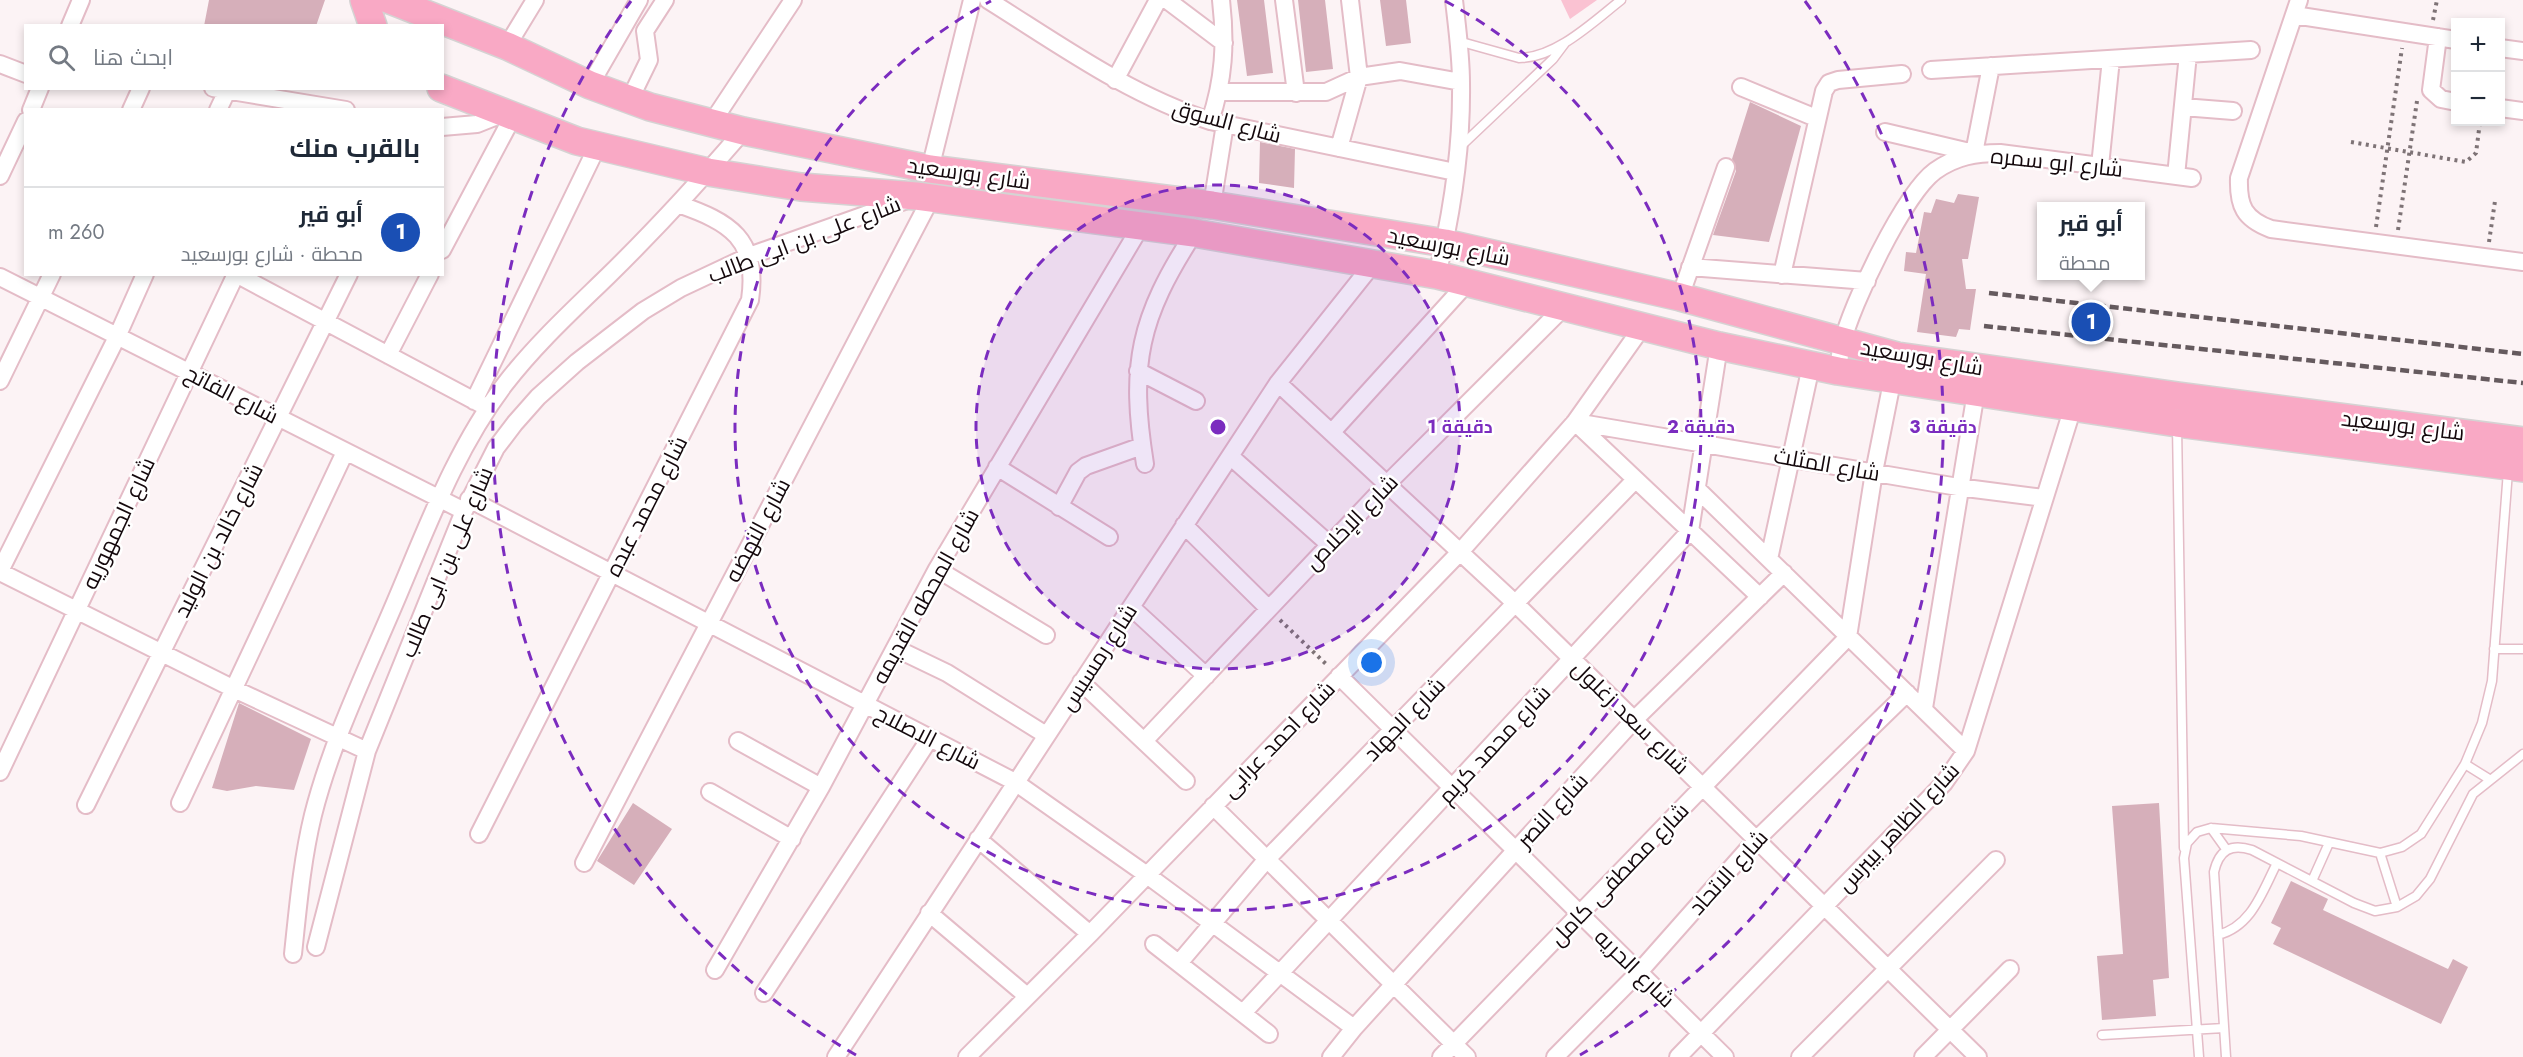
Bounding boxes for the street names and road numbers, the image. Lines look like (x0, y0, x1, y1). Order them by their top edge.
street label: شارع السوق (1169, 91, 1285, 151)
street label: شارع ابو سمره (1989, 139, 2125, 185)
street label: شارع بورسعيد (905, 149, 1033, 197)
street label: شارع على بن ابى طالب (703, 187, 905, 291)
street label: شارع بورسعيد (1385, 218, 1513, 274)
street label: شارع بورسعيد (1858, 330, 1986, 384)
street label: شارع الفاتح (180, 357, 284, 431)
street label: شارع بورسعيد (2340, 402, 2466, 448)
street label: شارع محمد عبده (597, 430, 695, 582)
street label: شارع المثلث (1771, 439, 1883, 489)
street label: شارع الجمهوريه (73, 452, 163, 594)
street label: شارع خالد بن الوليد (165, 457, 271, 623)
street label: شارع على بن ابى طالب (391, 462, 501, 662)
street label: شارع الإخلاص (1297, 467, 1405, 577)
street label: شارع النهضه (716, 472, 798, 588)
street label: شارع المحطه القديمه (863, 502, 987, 690)
street label: شارع رمسيس (1051, 597, 1145, 717)
street label: شارع سعد زغلول (1565, 652, 1697, 782)
street label: شارع الجهاد (1356, 670, 1452, 768)
street label: شارع احمد عرابى (1214, 673, 1342, 805)
street label: شارع محمد كريم (1430, 677, 1558, 811)
street label: شارع الاصلاح (870, 697, 986, 777)
street label: شارع الظاهر بيبرس (1829, 755, 1967, 899)
street label: شارع النصر (1507, 765, 1595, 856)
street label: شارع مصطفى كامل (1542, 795, 1696, 953)
street label: شارع الاتحاد (1681, 822, 1775, 922)
street label: شارع الحريه (1587, 921, 1683, 1015)

